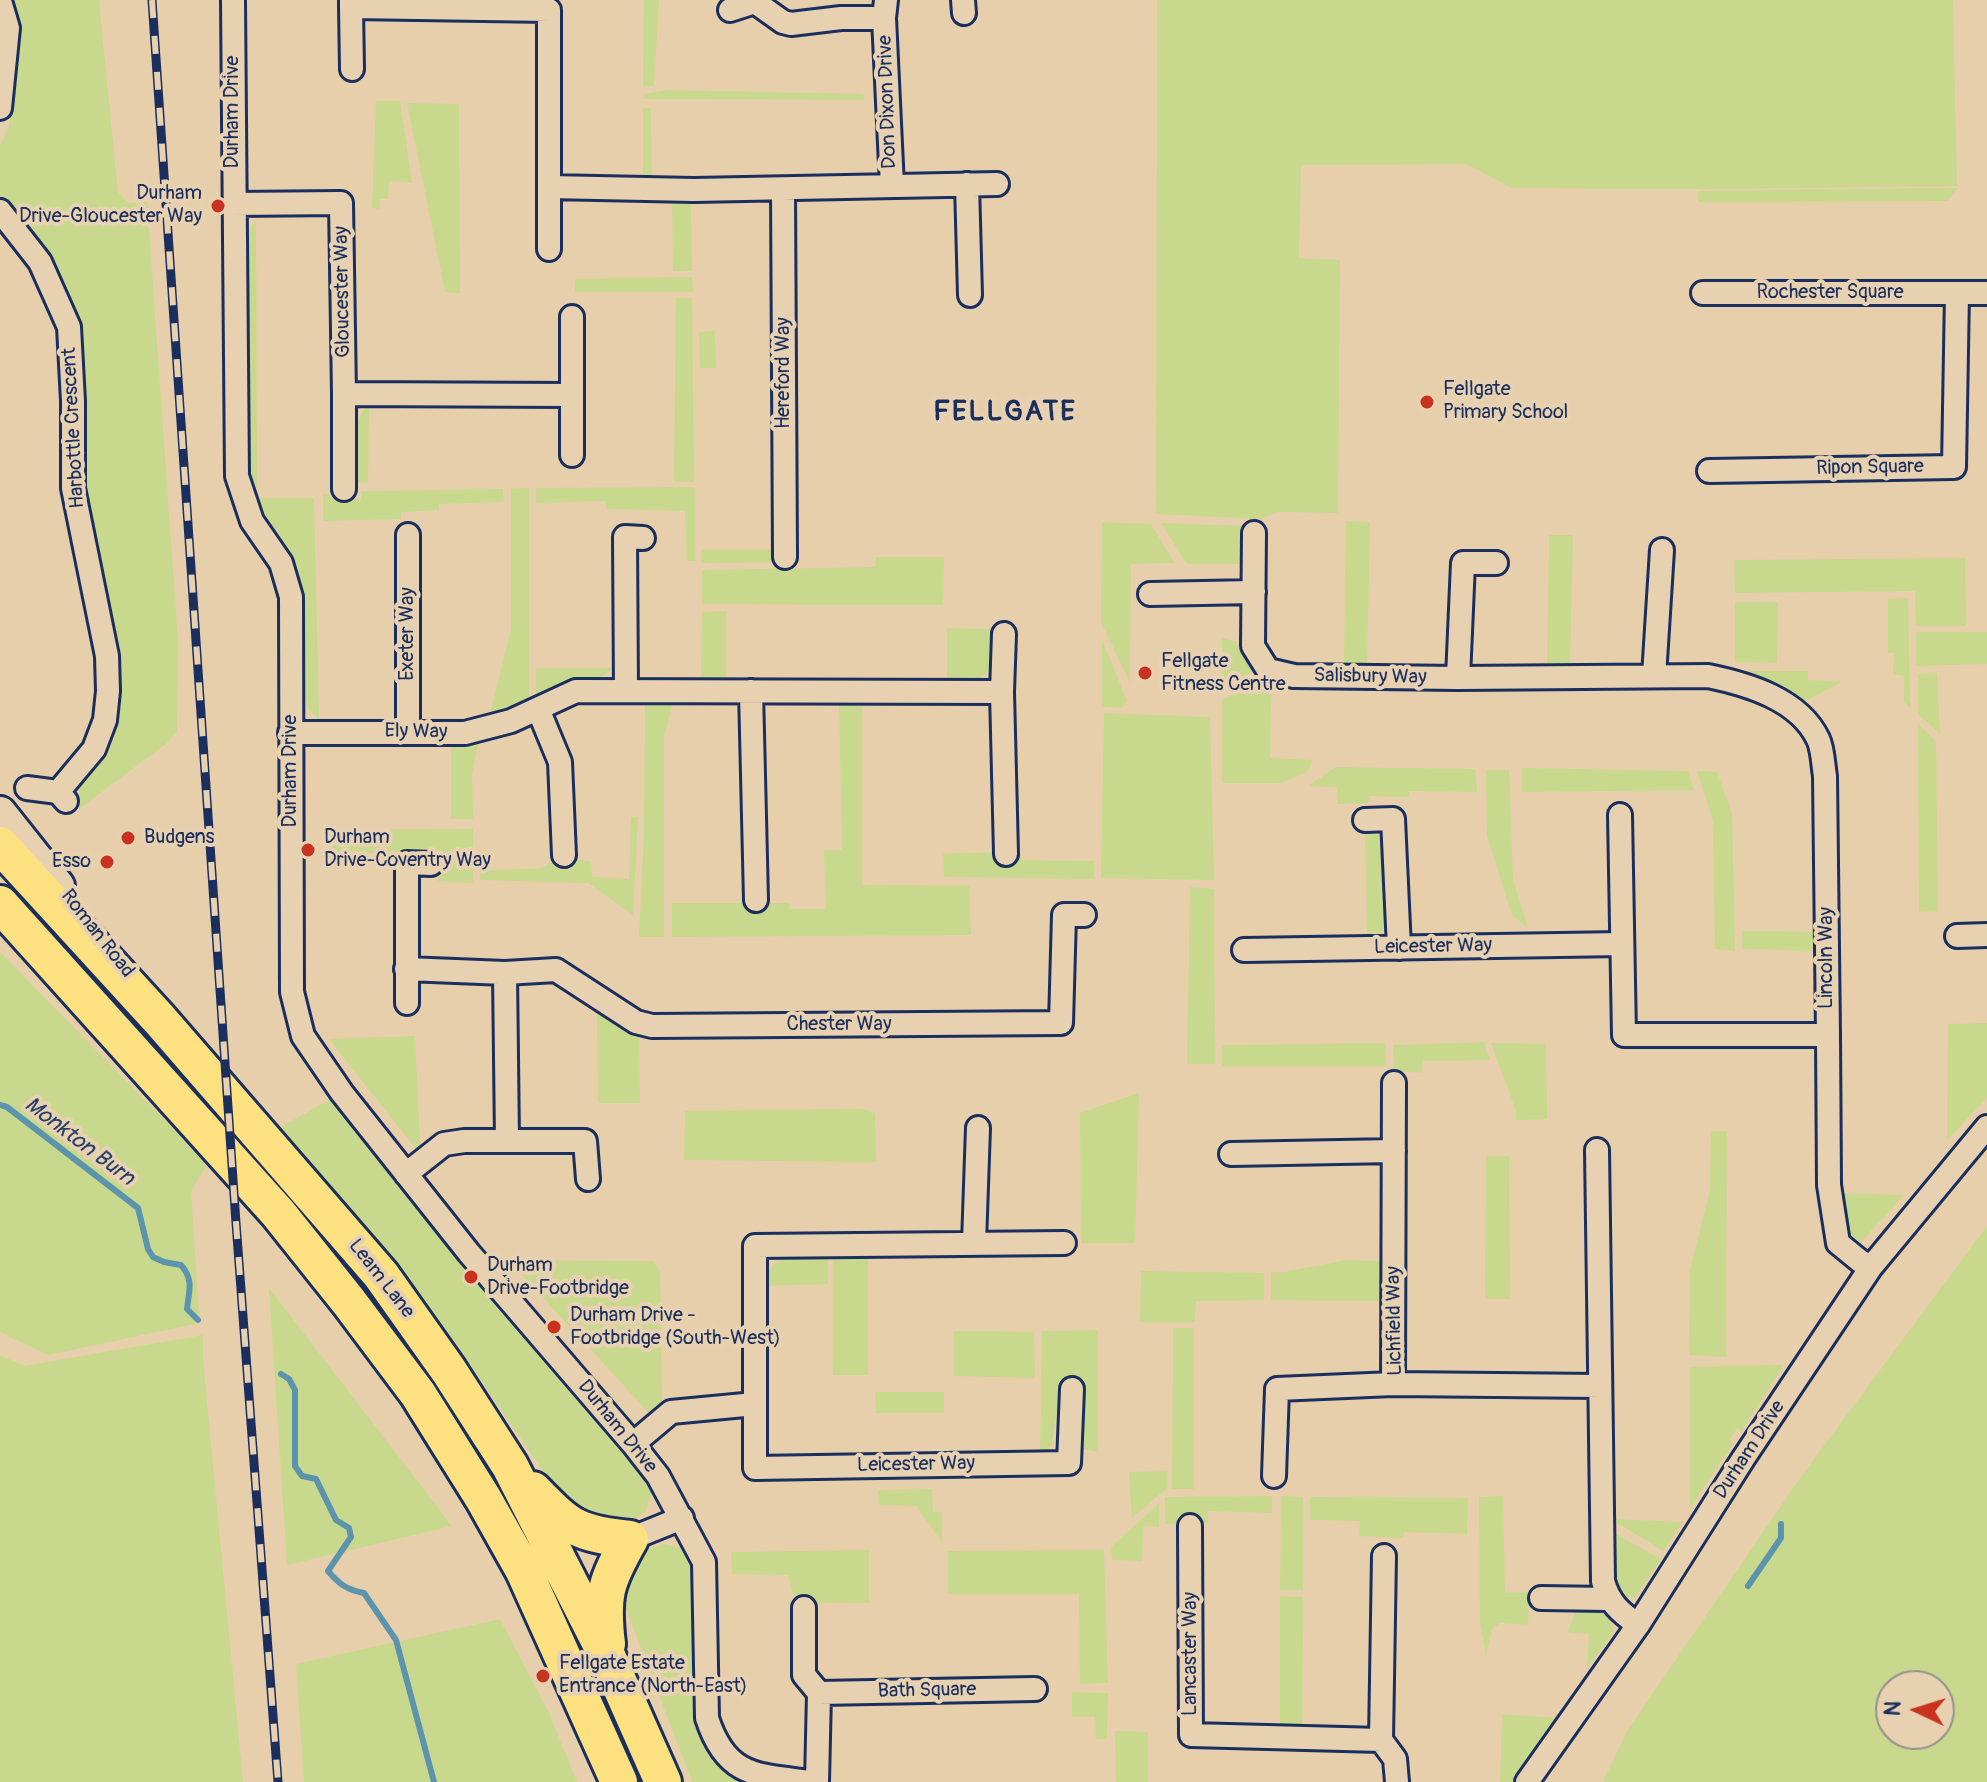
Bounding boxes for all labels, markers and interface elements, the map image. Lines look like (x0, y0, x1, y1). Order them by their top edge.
street label: Don Dixon Drive (874, 35, 902, 169)
street label: Durham Drive (221, 56, 245, 168)
place label: Durham Drive-Gloucester Way (19, 182, 202, 229)
marker: Durham Drive-Gloucester Way (209, 197, 227, 215)
street label: Gloucester Way (330, 226, 356, 358)
street label: Rochester Square (1756, 281, 1904, 305)
street label: Hereford Way (772, 317, 796, 429)
street label: Harbottle Crescent (58, 347, 90, 509)
place label: Fellgate Primary School (1443, 378, 1568, 425)
marker: Fellgate Primary School (1418, 393, 1436, 411)
district label: FELLGATE (933, 396, 1077, 430)
street label: Ripon Square (1816, 455, 1924, 481)
street label: Exeter Way (396, 587, 420, 681)
place label: Fellgate Fitness Centre (1161, 650, 1286, 697)
marker: Fellgate Fitness Centre (1136, 664, 1154, 682)
street label: Salisbury Way (1313, 664, 1427, 690)
street label: Durham Drive (279, 715, 303, 827)
street label: Ely Way (384, 719, 448, 745)
place label: Budgens (144, 826, 214, 850)
place label: Durham Drive-Coventry Way (324, 826, 491, 873)
marker: Budgens (119, 829, 137, 847)
marker: Durham Drive-Coventry Way (299, 841, 317, 859)
place label: Esso (52, 850, 91, 874)
marker: Esso (98, 853, 116, 871)
street label: Roman Road (55, 885, 139, 983)
street label: Lincoln Way (1815, 907, 1839, 1009)
street label: Leicester Way (1374, 934, 1492, 960)
street label: Chester Way (787, 1013, 891, 1037)
water label: Monkton Burn (19, 1092, 139, 1192)
street label: Leam Lane (343, 1235, 419, 1323)
place label: Durham Drive-Footbridge (487, 1254, 629, 1301)
street label: Lichfield Way (1382, 1266, 1408, 1376)
marker: Durham Drive-Footbridge (462, 1268, 480, 1286)
place label: Durham Drive - Footbridge (South-West) (570, 1304, 781, 1351)
marker: Durham Drive - Footbridge (South-West) (545, 1318, 563, 1336)
street label: Durham Drive (572, 1376, 662, 1478)
street label: Durham Drive (1709, 1396, 1791, 1504)
street label: Leicester Way (857, 1452, 975, 1478)
street label: Lancaster Way (1179, 1592, 1203, 1716)
place label: Fellgate Estate Entrance (North-East) (559, 1652, 748, 1699)
marker: Fellgate Estate Entrance (North-East) (534, 1667, 552, 1685)
north arrow (1875, 1670, 1955, 1750)
street label: Bath Square (877, 1678, 977, 1704)
text: N (1879, 1700, 1908, 1717)

